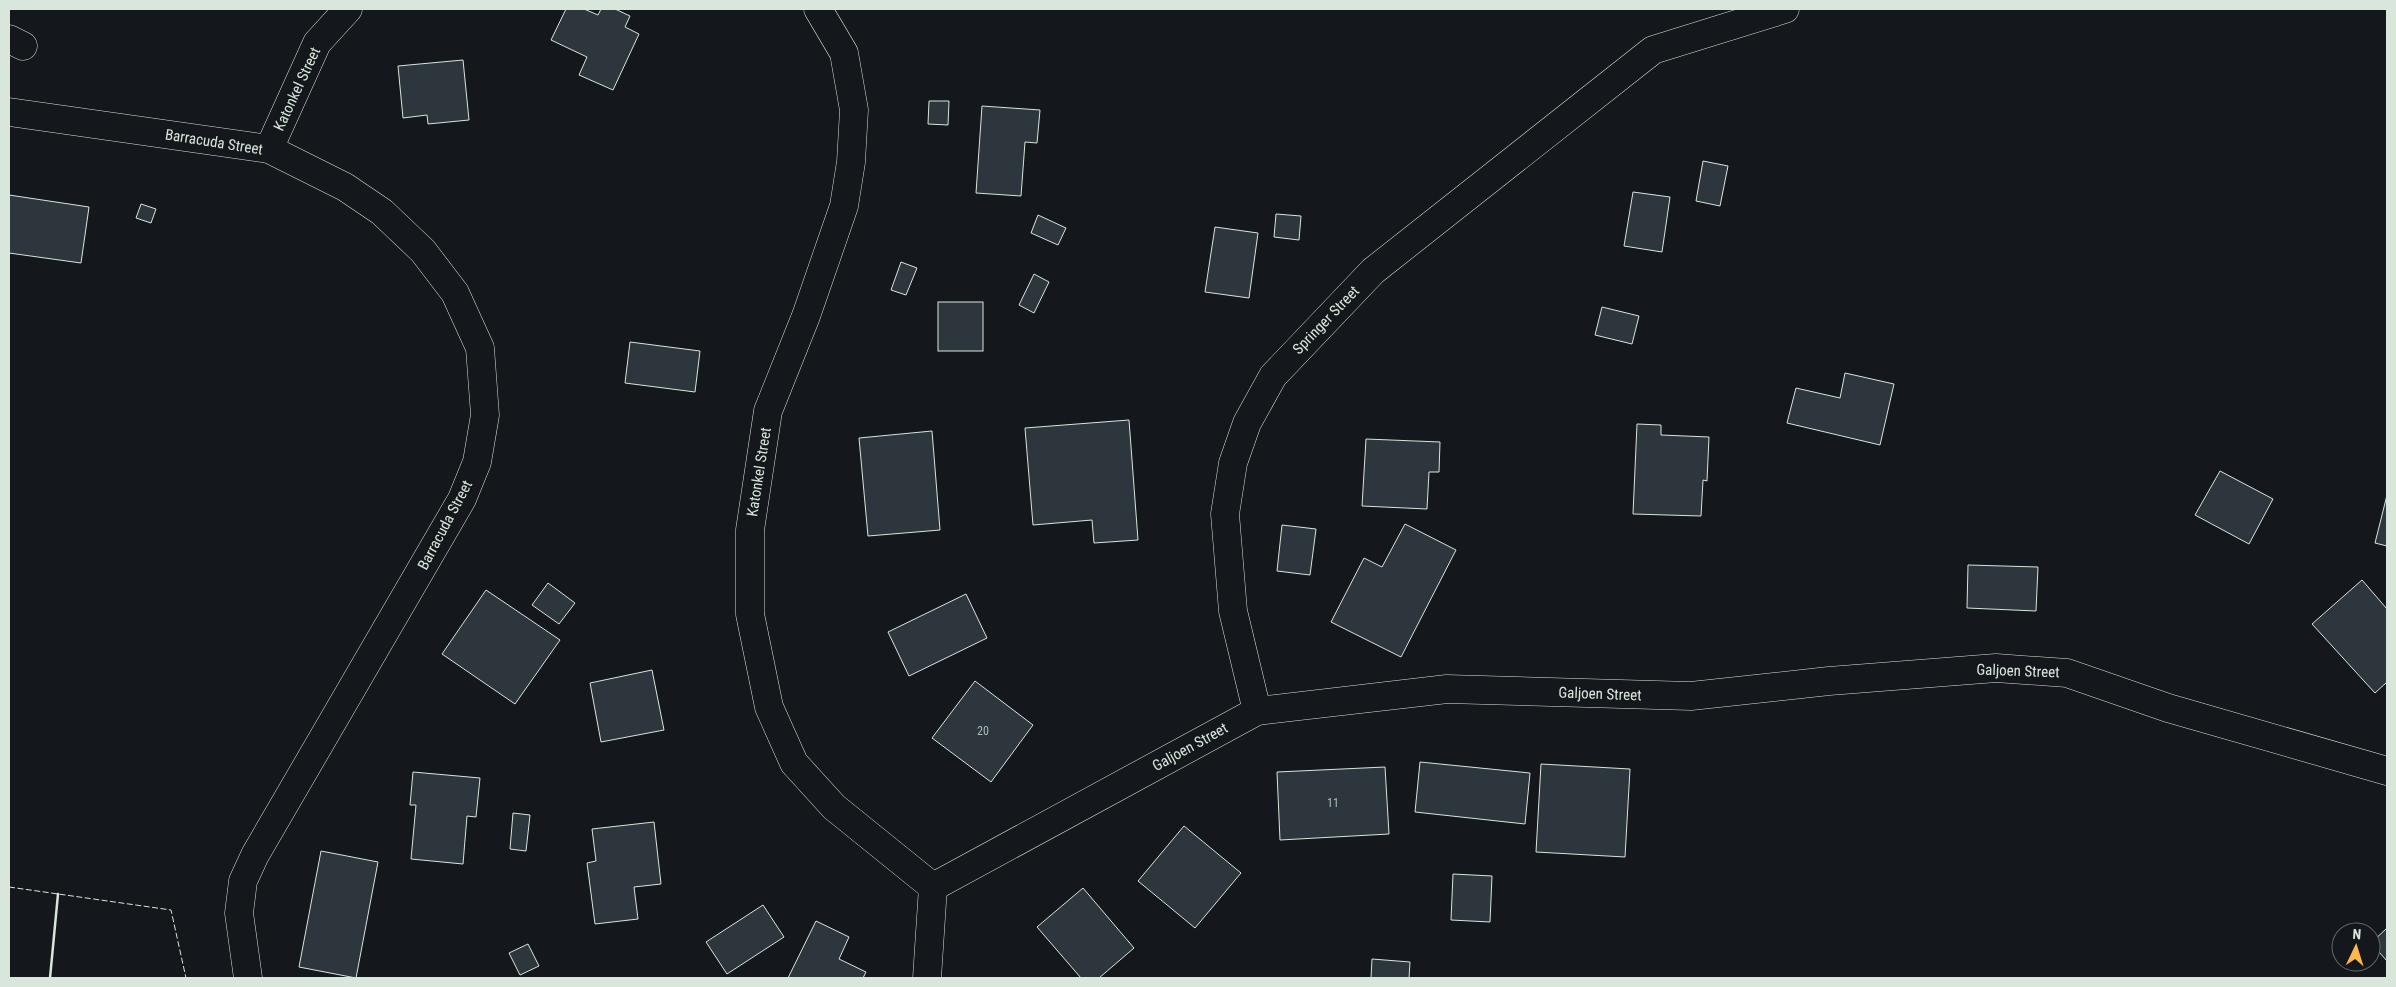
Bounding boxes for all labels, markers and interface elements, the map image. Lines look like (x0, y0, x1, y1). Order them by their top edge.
street label: Katonkel Street (270, 44, 324, 134)
street label: Barracuda Street (164, 125, 264, 159)
street label: Springer Street (1289, 282, 1363, 358)
street label: Katonkel Street (743, 426, 775, 518)
street label: Barracuda Street (414, 477, 476, 573)
street label: Galjoen Street (1976, 661, 2060, 681)
street label: Galjoen Street (1558, 684, 1642, 704)
street label: Galjoen Street (1149, 719, 1231, 775)
house number: 20 (977, 724, 989, 738)
house number: 11 (1327, 796, 1339, 810)
north arrow (2331, 922, 2381, 972)
text: N (2352, 926, 2362, 942)

